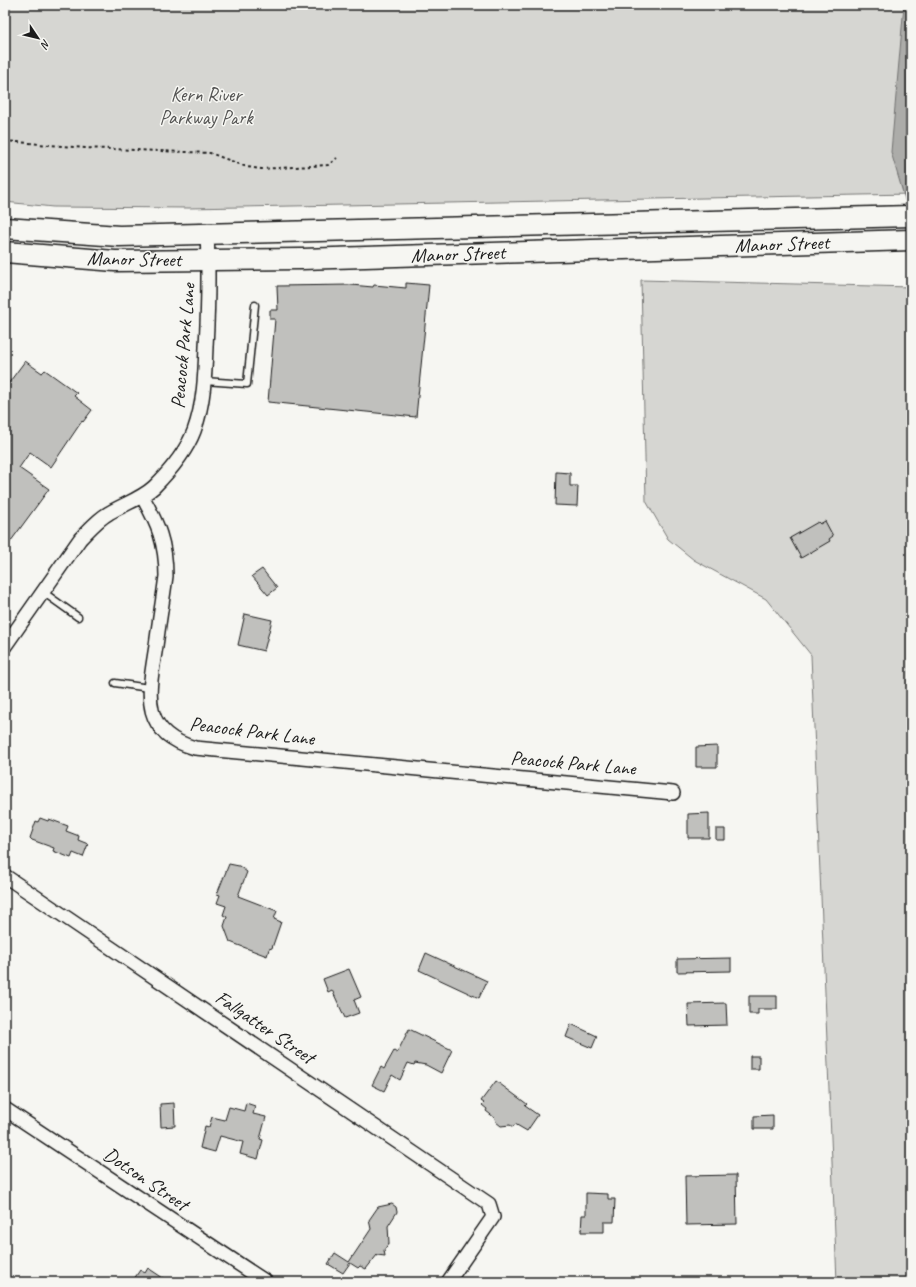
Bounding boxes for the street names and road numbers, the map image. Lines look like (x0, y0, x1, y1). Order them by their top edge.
street label: Manor Street (734, 230, 832, 258)
street label: Manor Street (410, 240, 508, 268)
street label: Manor Street (87, 246, 184, 272)
street label: Peacock Park Lane (165, 281, 201, 410)
street label: Peacock Park Lane (188, 711, 317, 751)
street label: Peacock Park Lane (509, 745, 638, 781)
street label: Fallgatter Street (211, 985, 322, 1071)
street label: Dotson Street (99, 1142, 196, 1218)

